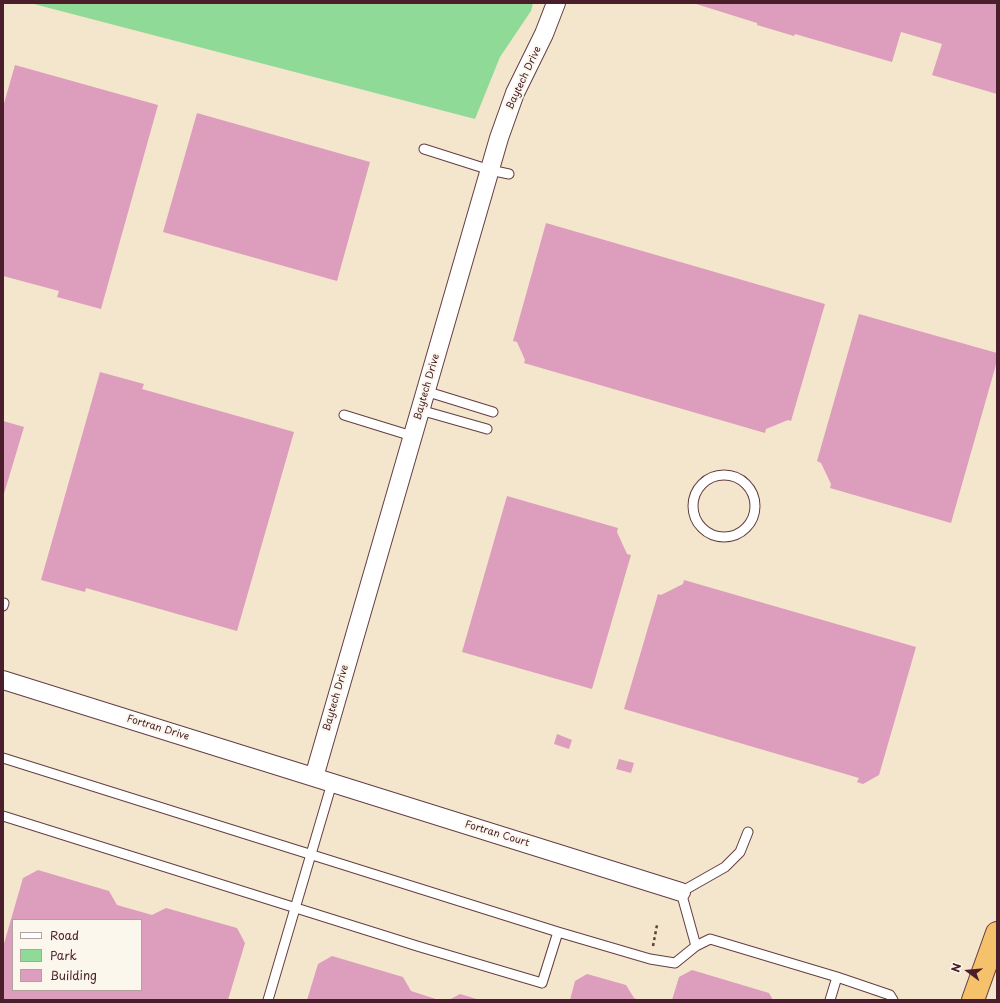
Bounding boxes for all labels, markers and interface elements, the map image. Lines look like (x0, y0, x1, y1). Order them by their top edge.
street label: Baytech Drive (504, 44, 544, 112)
street label: Baytech Drive (412, 352, 442, 422)
street label: Baytech Drive (321, 663, 351, 733)
street label: Fortran Drive (125, 713, 191, 743)
street label: Fortran Court (463, 819, 531, 849)
legend (12, 919, 142, 991)
text: Road (50, 926, 79, 944)
text: Park (50, 946, 77, 964)
north arrow (948, 951, 988, 991)
text: N (947, 961, 965, 974)
text: Building (50, 966, 97, 984)

